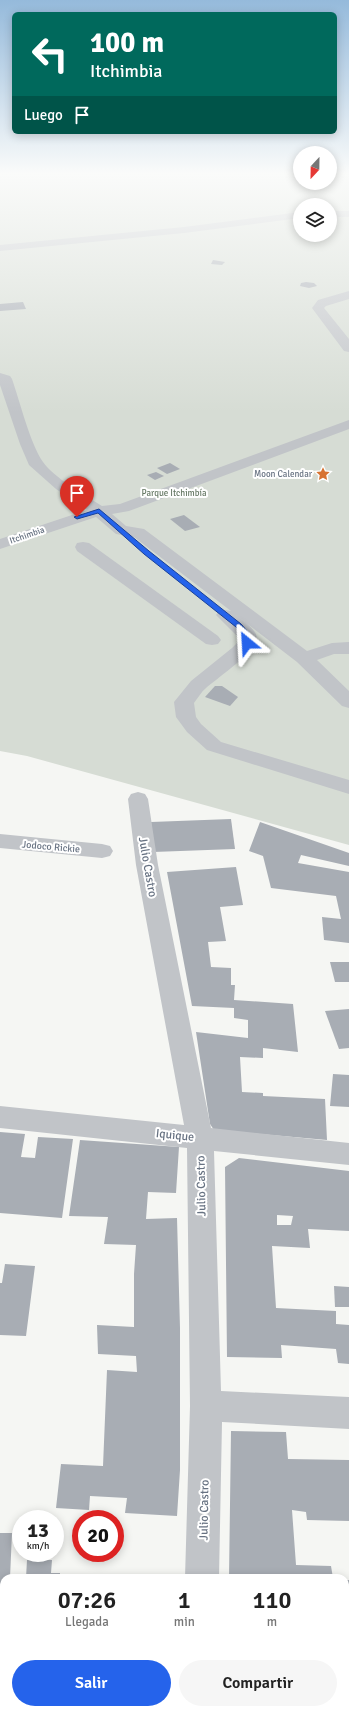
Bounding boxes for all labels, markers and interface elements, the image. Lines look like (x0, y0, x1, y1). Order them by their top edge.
text: 100 m (90, 26, 164, 60)
icon: left (24, 28, 76, 80)
text: Itchimbia (90, 60, 162, 82)
icon: arrive (71, 104, 93, 126)
text: Luego (24, 106, 63, 124)
north arrow (293, 146, 337, 190)
map controls (293, 146, 337, 242)
button: layers (293, 198, 337, 242)
place icon: Moon Calendar (315, 466, 331, 482)
place label: Moon Calendar (254, 469, 313, 480)
pin (60, 476, 94, 517)
icon: arrive (66, 482, 88, 504)
park label: Parque Itchimbía (141, 488, 207, 499)
street label: Itchimbia (8, 524, 46, 547)
position arrow (226, 622, 268, 664)
street label: Julio Castro (135, 836, 160, 898)
street label: Jodoco Rickie (21, 838, 80, 856)
street label: Iquique (155, 1126, 195, 1145)
street label: Julio Castro (193, 1156, 210, 1216)
street label: Julio Castro (196, 1480, 213, 1540)
speed limit sign: 20 (72, 1510, 124, 1562)
text: 13 (27, 1518, 49, 1543)
text: km/h (27, 1540, 49, 1552)
text: 07:26 (58, 1585, 116, 1615)
text: 1 (178, 1585, 191, 1615)
text: 110 (252, 1585, 291, 1615)
text: Llegada (65, 1614, 109, 1630)
text: min (174, 1614, 195, 1630)
text: m (267, 1614, 277, 1630)
button: Salir (12, 1660, 171, 1706)
button: Compartir (179, 1660, 337, 1706)

